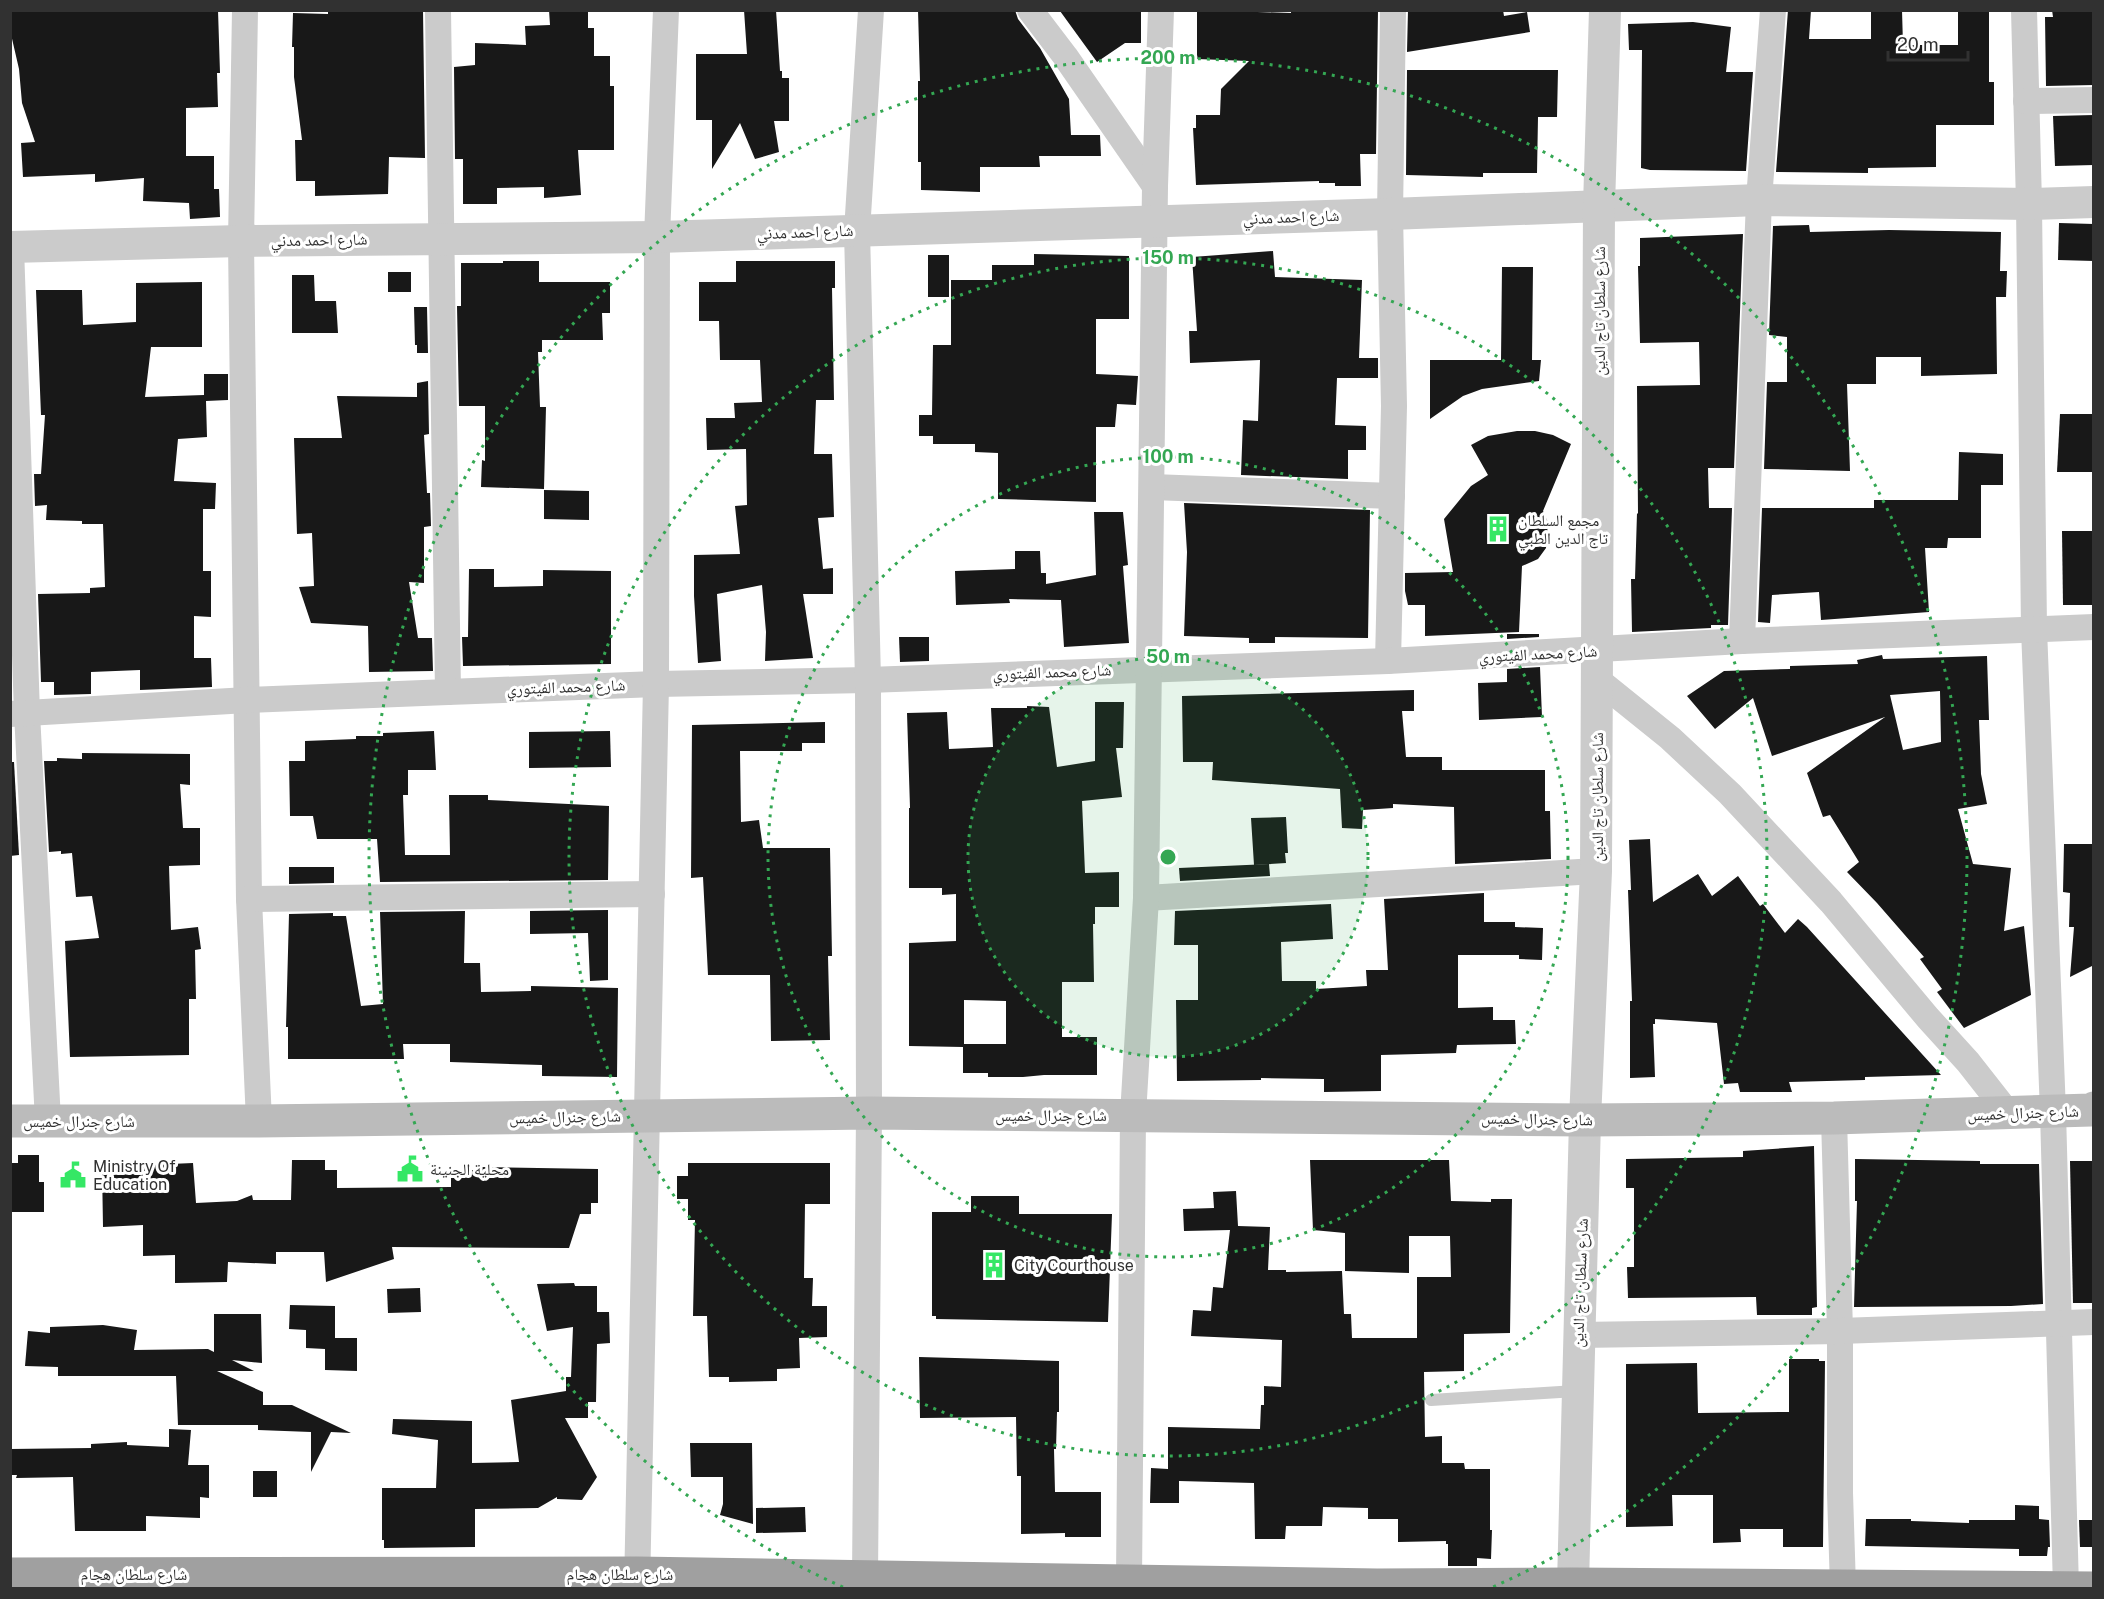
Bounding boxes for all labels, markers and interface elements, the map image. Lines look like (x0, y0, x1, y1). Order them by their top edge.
scale bar (1888, 24, 1968, 62)
text: 20 m (1897, 34, 1939, 55)
text: 200 m (1141, 47, 1195, 68)
street label: شارع احمد مدني (1242, 206, 1340, 231)
street label: شارع احمد مدني (756, 221, 854, 246)
street label: شارع احمد مدني (271, 230, 368, 253)
street label: شارع سلطان تاج الدين (1590, 246, 1610, 376)
text: 150 m (1142, 247, 1194, 268)
text: 100 m (1142, 446, 1194, 467)
place label: مجمع السلطان تاج الدين الطبي (1518, 511, 1608, 551)
building icon: مجمع السلطان تاج الدين الطبي (1483, 514, 1513, 544)
street label: شارع محمد الفيتوري (1478, 641, 1598, 670)
text: 50 m (1146, 646, 1190, 667)
street label: شارع محمد الفيتوري (992, 660, 1112, 687)
street label: شارع محمد الفيتوري (506, 675, 626, 702)
street label: شارع سلطان تاج الدين (1588, 732, 1608, 862)
centre of rings (1158, 847, 1178, 867)
street label: شارع جنرال خميس (1967, 1102, 2079, 1125)
street label: شارع جنرال خميس (995, 1106, 1107, 1126)
street label: شارع جنرال خميس (509, 1107, 621, 1128)
street label: شارع جنرال خميس (1481, 1109, 1593, 1130)
street label: شارع جنرال خميس (23, 1112, 135, 1132)
public building icon: محلية الجنينة (395, 1154, 425, 1184)
place label: Ministry Of Education (93, 1157, 176, 1194)
public building icon: Ministry Of Education (58, 1160, 88, 1190)
place label: محلية الجنينة (430, 1160, 509, 1179)
street label: شارع سلطان تاج الدين (1568, 1218, 1593, 1348)
building icon: City Courthouse (979, 1250, 1009, 1280)
place label: City Courthouse (1014, 1256, 1134, 1275)
street label: شارع سلطان هجام (81, 1565, 187, 1585)
street label: شارع سلطان هجام (567, 1565, 673, 1585)

